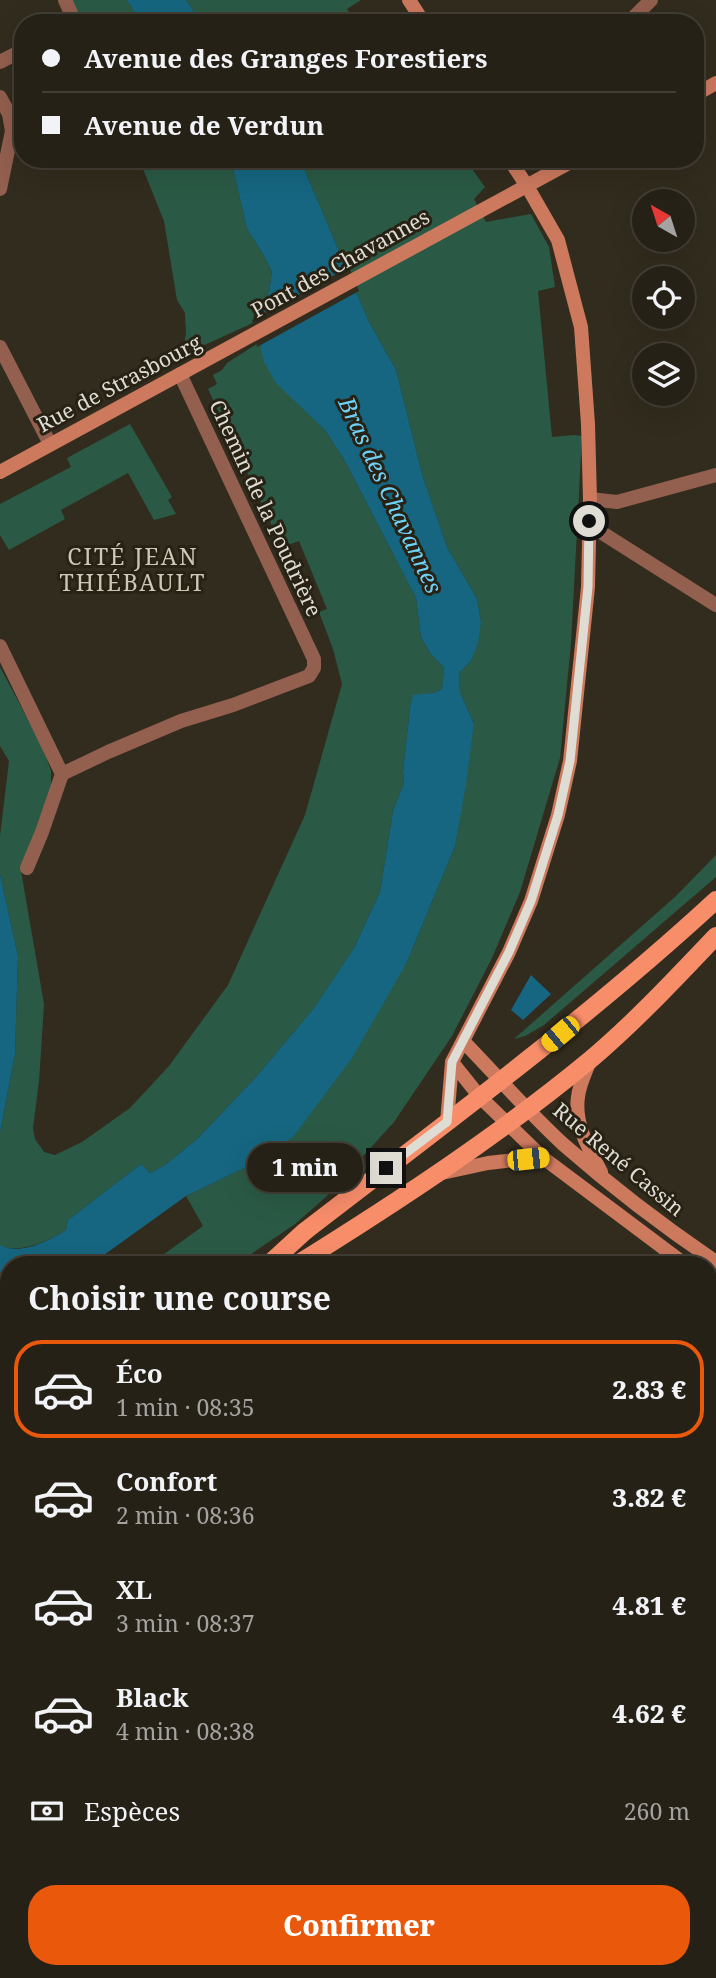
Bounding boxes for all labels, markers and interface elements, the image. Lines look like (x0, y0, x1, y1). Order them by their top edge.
text: Avenue des Granges Forestiers (84, 40, 487, 76)
text: Avenue de Verdun (84, 107, 324, 143)
north arrow (632, 189, 695, 252)
map controls (632, 189, 695, 406)
street label: Pont des Chavannes (246, 202, 434, 324)
button: locate (632, 266, 695, 329)
street label: Rue de Strasbourg (32, 327, 207, 438)
button: layers (632, 343, 695, 406)
water label: Bras des Chavannes (331, 391, 451, 599)
street label: Chemin de la Poudrière (203, 395, 329, 621)
route start (573, 505, 605, 537)
district label: CITÉ JEAN THIÉBAULT (60, 540, 206, 598)
car (538, 1012, 583, 1056)
street label: Rue René Cassin (548, 1096, 690, 1222)
callout: 1 min (246, 1144, 362, 1192)
car (507, 1146, 550, 1172)
text: 1 min (272, 1151, 338, 1183)
route end (370, 1152, 402, 1184)
text: Choisir une course (28, 1276, 331, 1319)
text: Éco (116, 1355, 163, 1391)
icon: car (32, 1358, 95, 1421)
text: 2.83 € (612, 1371, 686, 1407)
text: 1 min · 08:35 (116, 1391, 254, 1423)
text: Confort (116, 1463, 217, 1499)
icon: car (32, 1466, 95, 1529)
text: 3.82 € (612, 1479, 686, 1515)
text: 2 min · 08:36 (116, 1499, 254, 1531)
text: XL (116, 1571, 152, 1607)
icon: car (32, 1574, 95, 1637)
text: 4.81 € (612, 1587, 686, 1623)
text: 3 min · 08:37 (116, 1607, 254, 1639)
text: Black (116, 1679, 189, 1715)
icon: car (32, 1682, 95, 1745)
text: 4.62 € (612, 1695, 686, 1731)
text: 4 min · 08:38 (116, 1715, 254, 1747)
icon: cash (28, 1792, 66, 1830)
text: Espèces (84, 1793, 180, 1829)
text: 260 m (624, 1795, 690, 1827)
button: Confirmer (28, 1885, 690, 1965)

